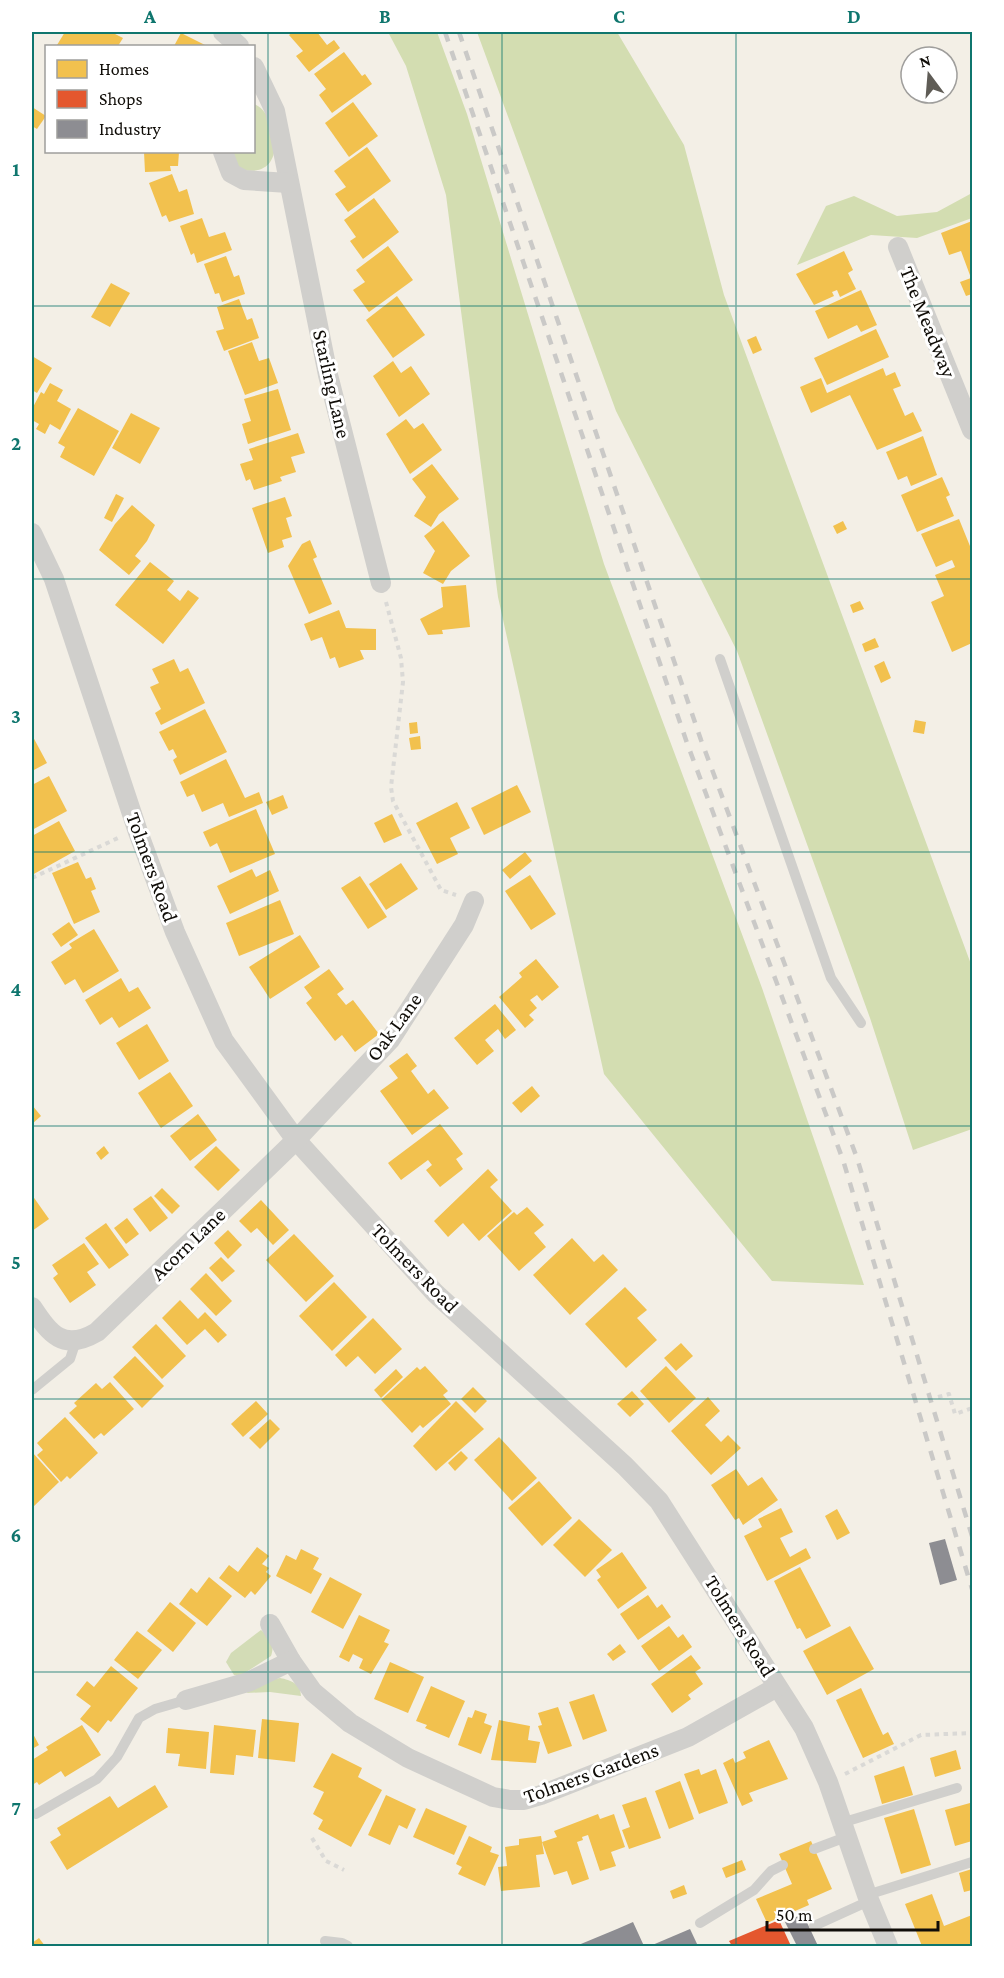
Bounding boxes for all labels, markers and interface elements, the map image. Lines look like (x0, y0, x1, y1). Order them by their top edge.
text: A (143, 5, 157, 27)
text: B (379, 5, 391, 27)
text: C (613, 5, 625, 27)
text: D (847, 5, 861, 27)
legend (45, 45, 255, 153)
north arrow (899, 45, 959, 105)
text: N (917, 51, 933, 71)
text: Homes (99, 59, 149, 79)
text: Shops (99, 89, 143, 109)
text: Industry (99, 119, 162, 139)
text: 1 (12, 158, 20, 180)
street label: The Meadway (895, 263, 961, 381)
street label: Starling Lane (308, 327, 356, 441)
text: 2 (11, 432, 21, 454)
text: 3 (11, 705, 21, 727)
street label: Tolmers Road (121, 809, 183, 925)
text: 4 (11, 978, 22, 1000)
street label: Oak Lane (361, 988, 427, 1066)
street label: Acorn Lane (146, 1203, 230, 1285)
street label: Tolmers Road (367, 1218, 463, 1318)
text: 5 (11, 1251, 21, 1273)
text: 6 (11, 1524, 21, 1546)
street label: Tolmers Road (699, 1571, 781, 1681)
street label: Tolmers Gardens (520, 1737, 662, 1809)
text: 7 (11, 1797, 21, 1819)
scale bar (767, 1894, 938, 1932)
text: 50 m (776, 1905, 813, 1925)

